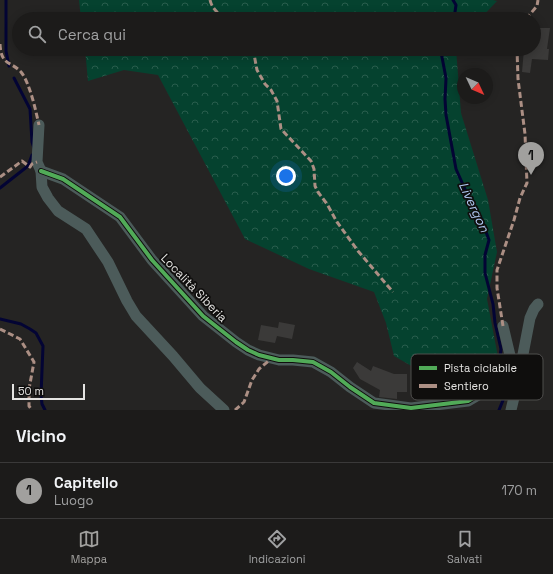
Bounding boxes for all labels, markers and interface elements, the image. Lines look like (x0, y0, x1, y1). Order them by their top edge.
search box (12, 12, 541, 56)
icon: search (26, 23, 48, 45)
text: Cerca qui (58, 25, 126, 44)
north arrow (457, 68, 493, 104)
pin: 1 (518, 142, 544, 175)
your location (276, 166, 296, 186)
water label: Livergon (455, 179, 493, 236)
street label: Località Siberia (157, 250, 231, 326)
legend (411, 354, 543, 400)
text: Pista ciclabile (444, 361, 517, 375)
text: Sentiero (444, 379, 489, 393)
scale bar (12, 382, 85, 401)
text: 50 m (18, 384, 44, 398)
text: Vicino (16, 425, 66, 447)
text: Capitello (54, 473, 118, 492)
text: 1 (26, 482, 32, 499)
text: 170 m (501, 482, 537, 499)
text: Luogo (54, 492, 93, 509)
tab: Mappa (71, 528, 107, 566)
tab: Indicazioni (249, 528, 305, 566)
tab: Salvati (447, 528, 482, 566)

